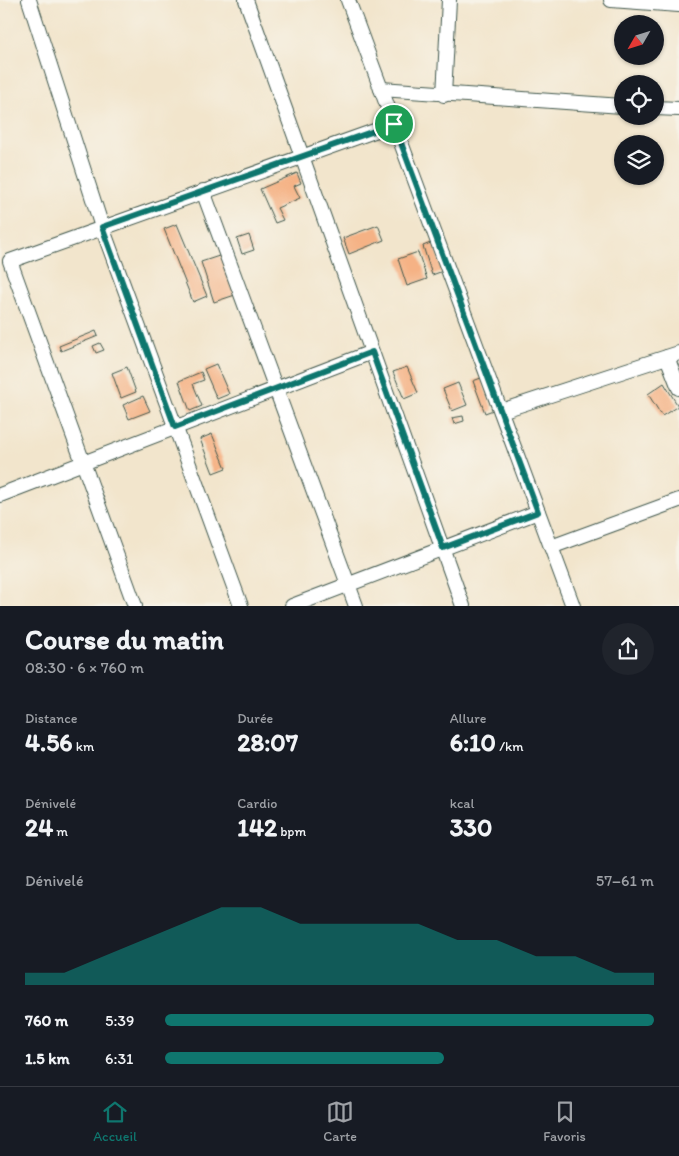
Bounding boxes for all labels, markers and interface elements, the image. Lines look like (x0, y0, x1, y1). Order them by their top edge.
north arrow (614, 15, 664, 65)
map controls (614, 15, 664, 185)
button: locate (614, 75, 664, 125)
pin (373, 103, 415, 145)
icon: arrive (380, 110, 408, 138)
button: layers (614, 135, 664, 185)
text: Course du matin (25, 622, 224, 656)
button: share (602, 623, 654, 675)
text: 08:30 · 6 × 760 m (25, 658, 144, 677)
text: Distance (25, 710, 77, 727)
text: Durée (237, 710, 273, 727)
text: Allure (450, 710, 487, 727)
text: 4.56 (25, 727, 73, 757)
text: 28:07 (237, 727, 298, 757)
text: 6:10 (450, 727, 496, 757)
text: km (73, 738, 94, 755)
text: /km (496, 738, 524, 755)
text: Dénivelé (25, 795, 76, 812)
text: Cardio (237, 795, 277, 812)
text: kcal (450, 795, 475, 812)
text: 24 (25, 812, 53, 842)
text: 142 (237, 812, 277, 842)
text: 330 (450, 812, 492, 842)
text: m (53, 823, 68, 840)
text: bpm (277, 823, 306, 840)
text: Dénivelé (25, 871, 84, 890)
text: 57–61 m (596, 871, 654, 890)
text: 760 m (25, 1011, 68, 1030)
text: 5:39 (105, 1011, 134, 1030)
text: 1.5 km (25, 1049, 70, 1068)
text: 6:31 (105, 1049, 134, 1068)
tab: Accueil (93, 1098, 137, 1145)
tab: Carte (323, 1098, 357, 1145)
tab: Favoris (543, 1098, 586, 1145)

